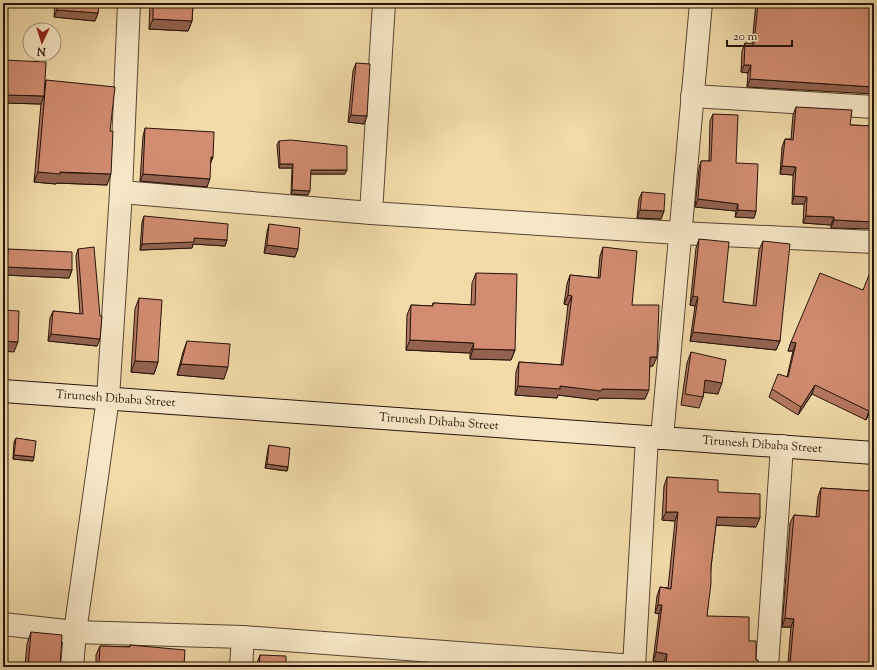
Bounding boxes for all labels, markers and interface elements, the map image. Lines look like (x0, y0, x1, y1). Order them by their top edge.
north arrow (22, 22, 62, 62)
scale bar (727, 22, 792, 48)
text: 20 m (733, 28, 758, 46)
text: N (36, 43, 47, 59)
street label: Tirunesh Dibaba Street (55, 386, 176, 412)
street label: Tirunesh Dibaba Street (378, 409, 499, 435)
street label: Tirunesh Dibaba Street (702, 432, 823, 458)

